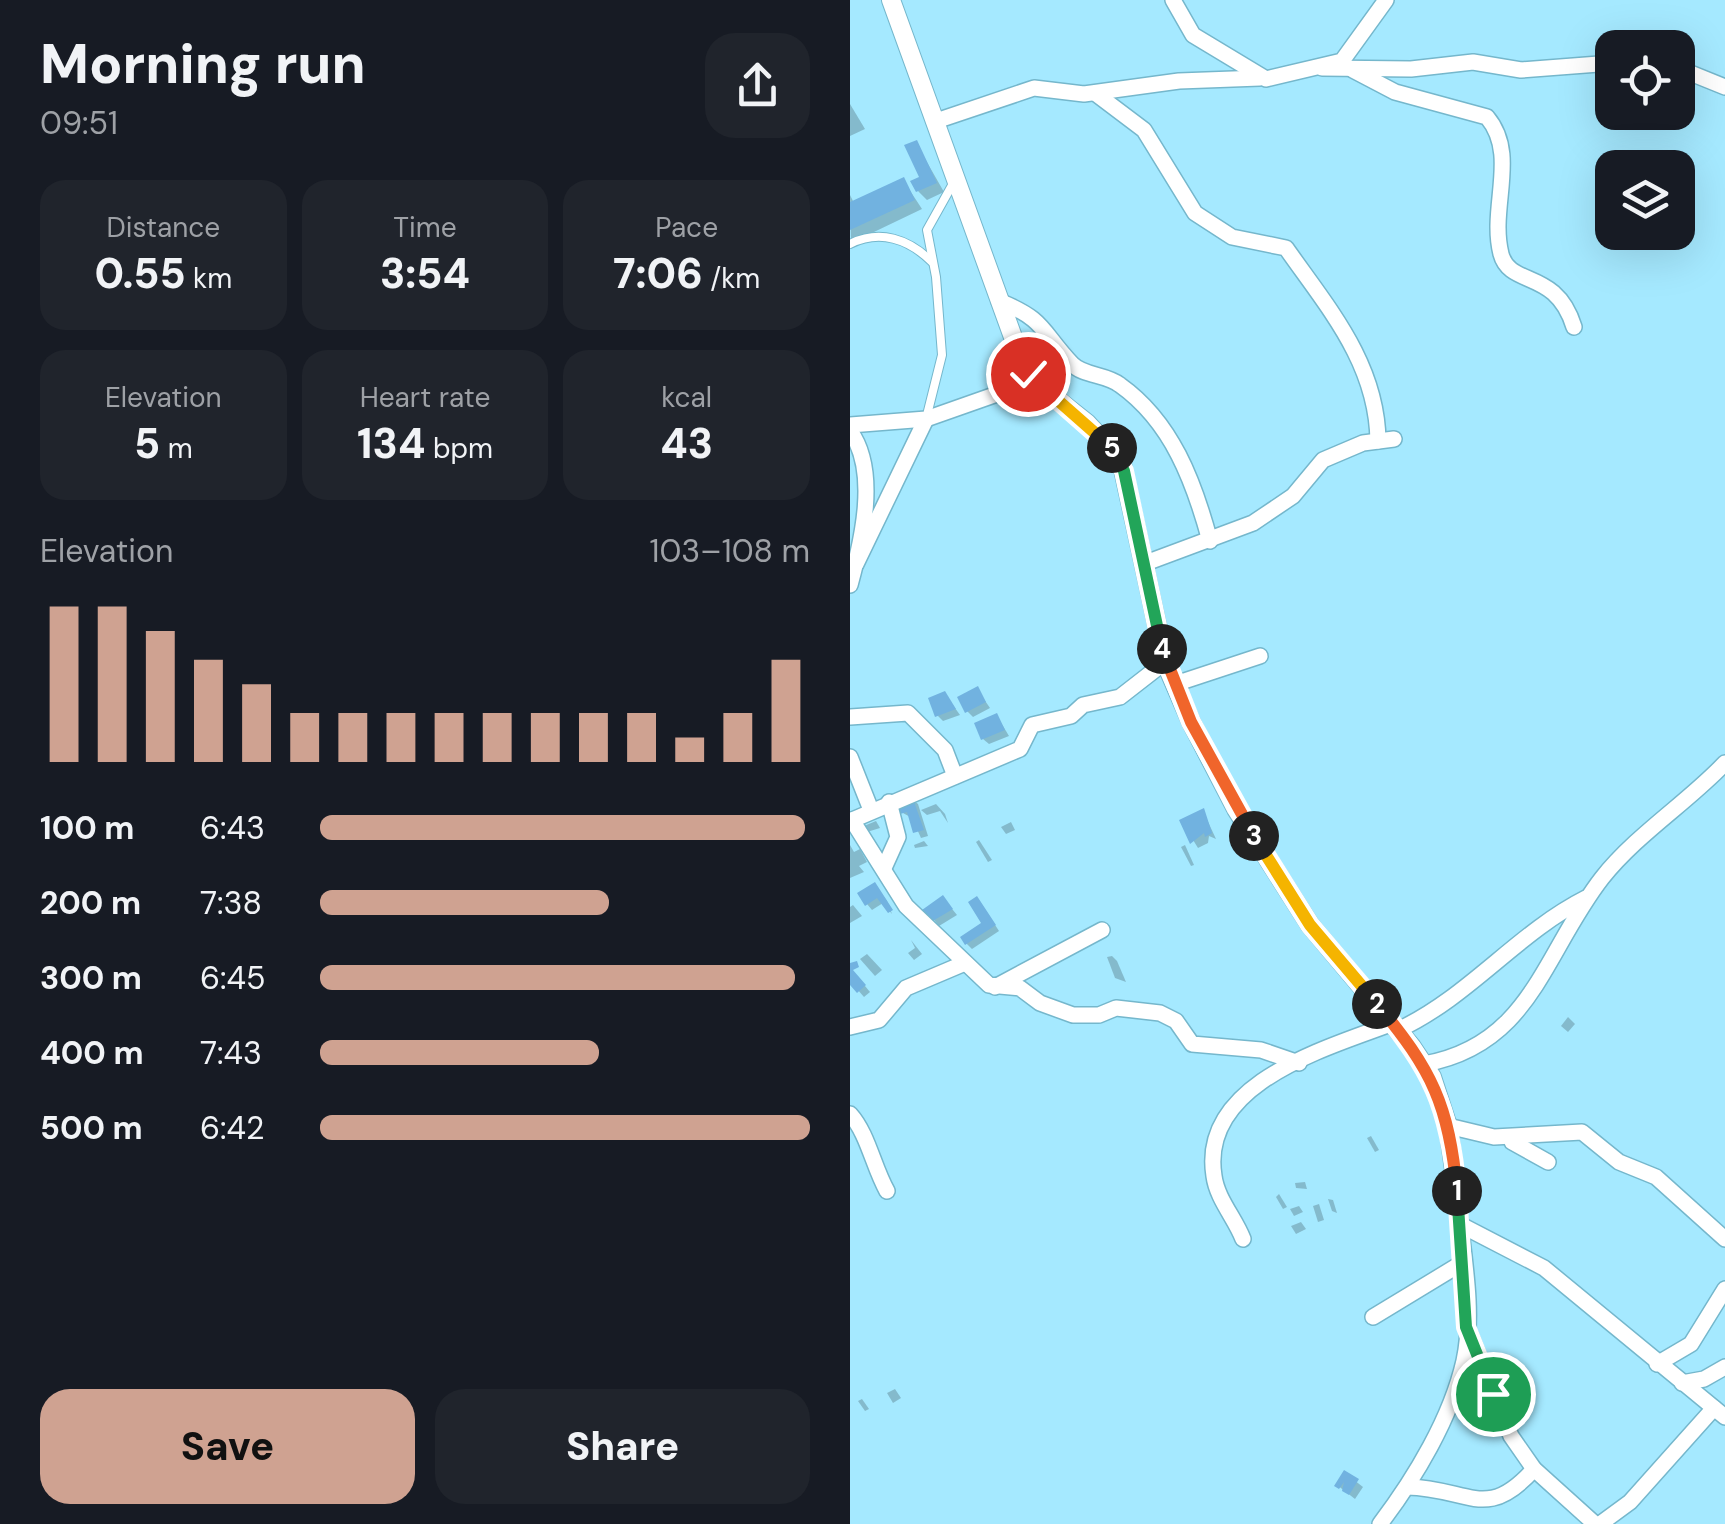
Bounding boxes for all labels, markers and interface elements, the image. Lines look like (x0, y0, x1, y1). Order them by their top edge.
text: Morning run (40, 28, 366, 100)
map controls (1595, 30, 1695, 250)
button: locate (1595, 30, 1695, 130)
button: share (705, 33, 810, 138)
text: 09:51 (40, 102, 118, 144)
button: layers (1595, 150, 1695, 250)
text: Distance (107, 209, 220, 246)
text: Time (393, 209, 457, 246)
text: Pace (655, 209, 718, 246)
text: 0.55 (95, 246, 186, 301)
text: 3:54 (380, 246, 470, 301)
text: 7:06 (613, 246, 703, 301)
text: km (186, 260, 232, 297)
text: /km (703, 260, 760, 297)
pin (986, 332, 1071, 417)
icon: check (1001, 347, 1056, 402)
text: Elevation (105, 379, 222, 416)
text: Heart rate (360, 379, 490, 416)
text: kcal (661, 379, 712, 416)
text: 5 (134, 416, 160, 471)
text: 134 (357, 416, 425, 471)
text: 43 (660, 416, 713, 471)
pin: 5 (1087, 423, 1137, 473)
text: 5 (1103, 429, 1121, 466)
text: m (160, 430, 193, 467)
text: bpm (425, 430, 493, 467)
text: Elevation (40, 530, 173, 572)
text: 103–108 m (649, 530, 810, 572)
pin: 4 (1137, 624, 1187, 674)
text: 4 (1153, 630, 1171, 667)
text: 100 m (40, 807, 134, 849)
text: 6:43 (200, 807, 265, 849)
pin: 3 (1229, 811, 1279, 861)
text: 3 (1246, 817, 1262, 854)
text: 200 m (40, 882, 141, 924)
text: 7:38 (200, 882, 262, 924)
text: 300 m (40, 957, 142, 999)
text: 6:45 (200, 957, 266, 999)
pin: 2 (1352, 979, 1402, 1029)
text: 2 (1369, 985, 1385, 1022)
text: 400 m (40, 1032, 144, 1074)
text: 7:43 (200, 1032, 262, 1074)
text: 500 m (40, 1107, 143, 1149)
text: 6:42 (200, 1107, 264, 1149)
pin: 1 (1432, 1166, 1482, 1216)
text: 1 (1452, 1172, 1462, 1209)
pin (1451, 1352, 1536, 1437)
icon: arrive (1466, 1367, 1521, 1422)
button: Save (40, 1389, 415, 1504)
button: Share (435, 1389, 810, 1504)

